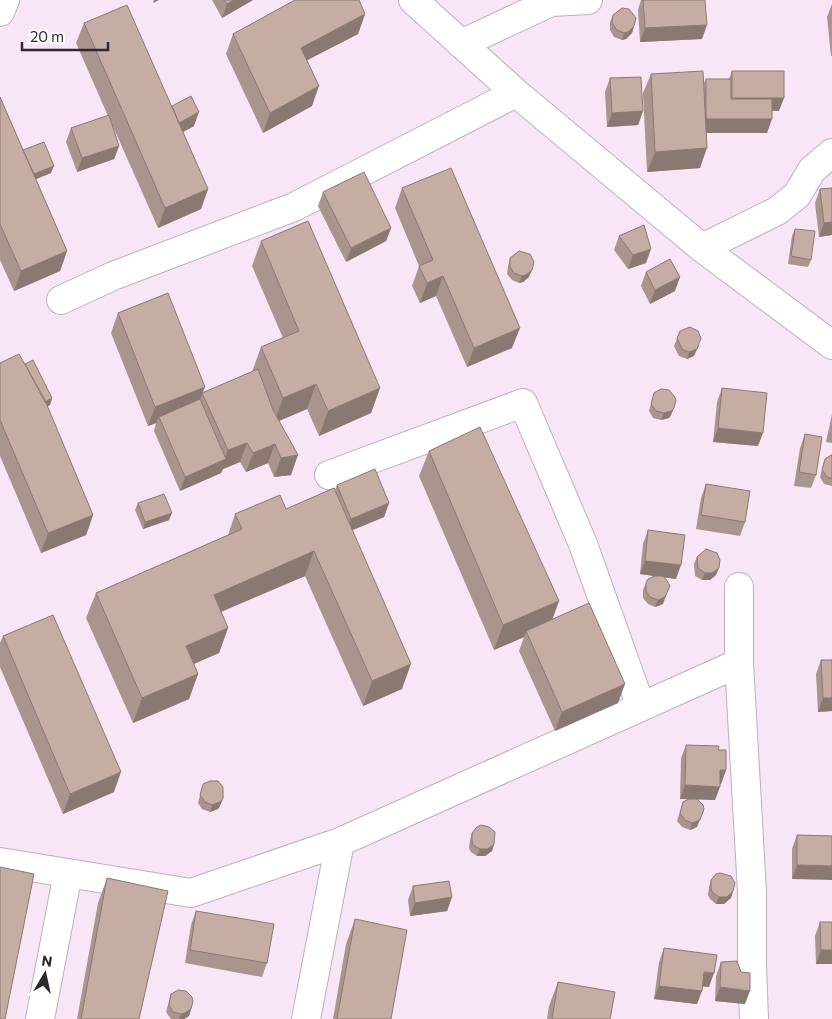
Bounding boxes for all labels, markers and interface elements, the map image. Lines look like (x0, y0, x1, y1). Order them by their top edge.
scale bar (22, 20, 109, 52)
text: 20 m (30, 27, 64, 45)
north arrow (20, 949, 70, 999)
text: N (41, 951, 54, 970)

